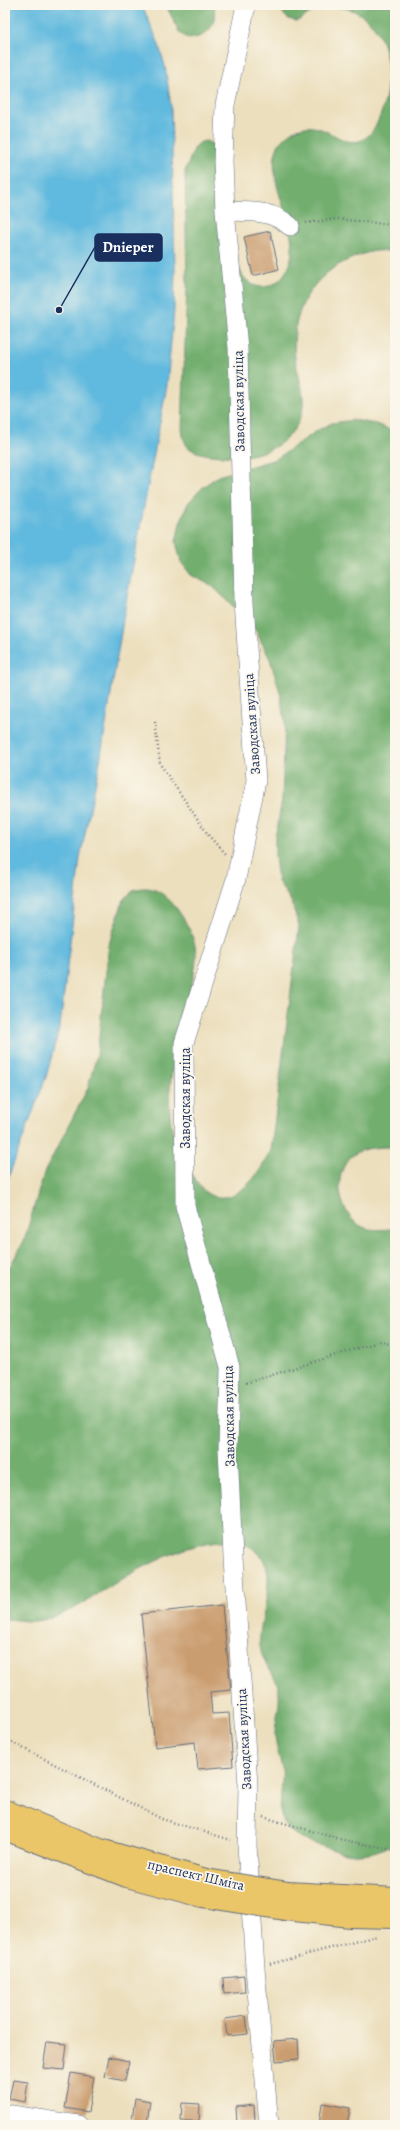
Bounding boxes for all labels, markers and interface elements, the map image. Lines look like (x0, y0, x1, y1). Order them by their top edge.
callout: Dnieper (95, 234, 162, 261)
text: Dnieper (102, 237, 154, 257)
street label: Заводская вуліца (229, 349, 249, 452)
street label: Заводская вуліца (239, 672, 265, 775)
street label: Заводская вуліца (176, 1047, 195, 1149)
street label: Заводская вуліца (219, 1364, 239, 1467)
street label: Заводская вуліца (232, 1687, 256, 1790)
street label: праспект Шміта (146, 1855, 247, 1896)

